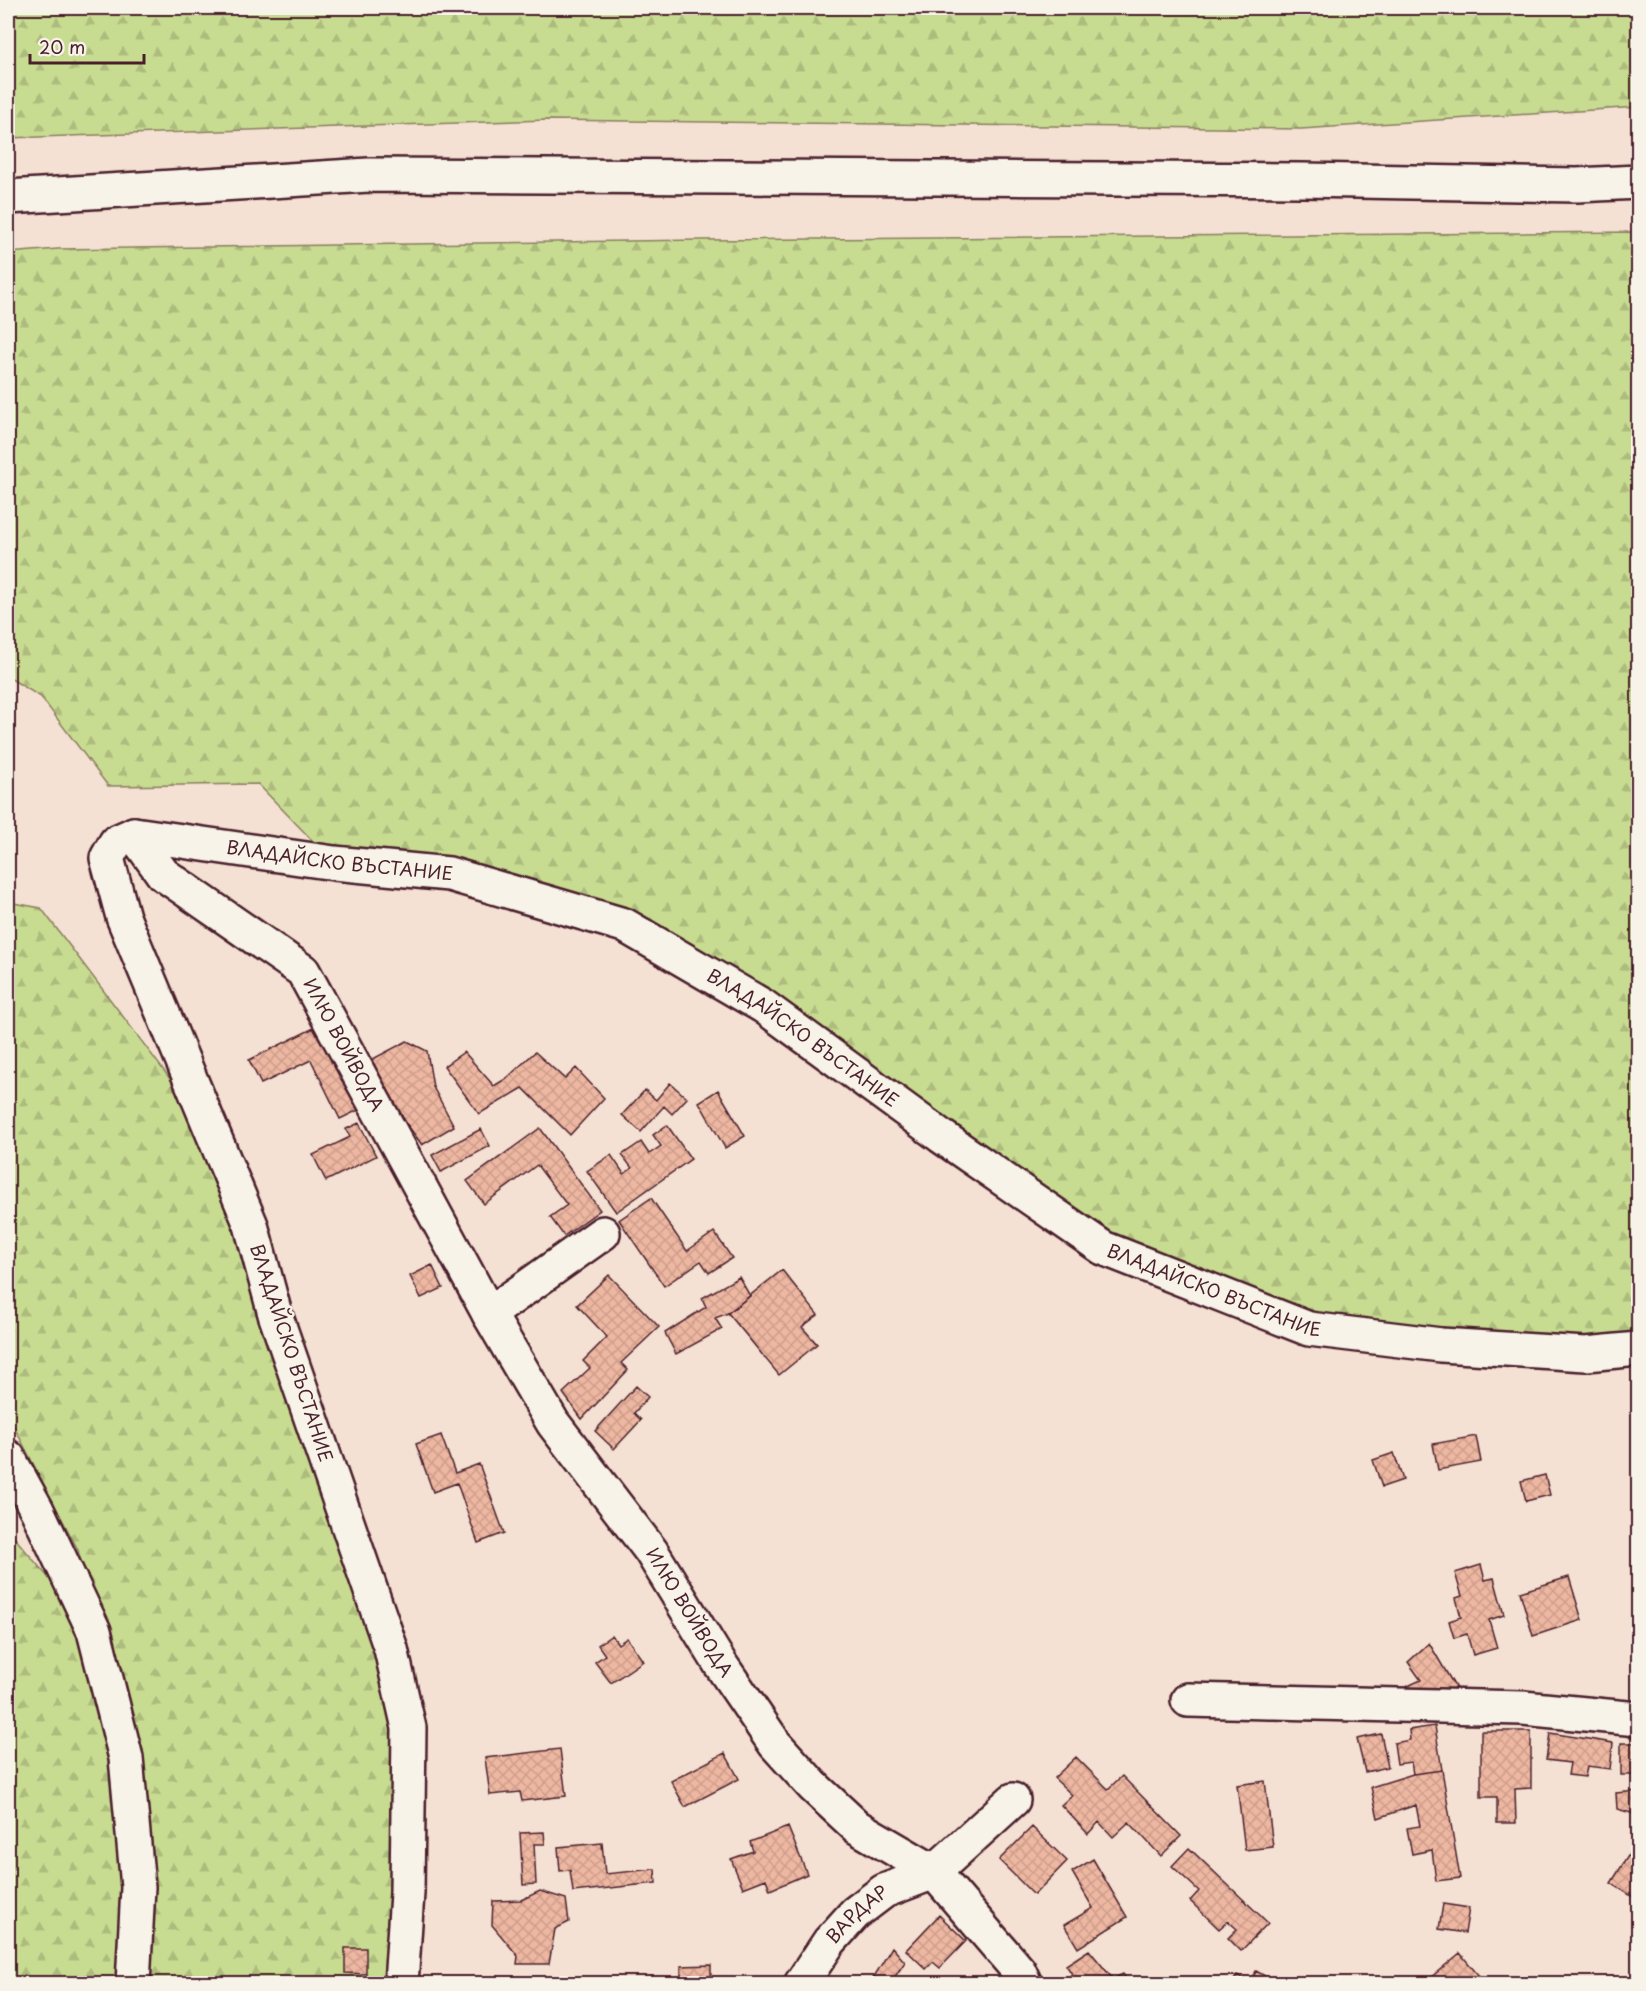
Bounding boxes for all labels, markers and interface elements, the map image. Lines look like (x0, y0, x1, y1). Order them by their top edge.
scale bar (30, 27, 144, 65)
text: 20 m (39, 33, 85, 60)
street label: ВЛАДАЙСКО ВЪСТАНИЕ (225, 833, 454, 886)
street label: ВЛАДАЙСКО ВЪСТАНИЕ (702, 961, 905, 1113)
street label: ИЛЮ ВОЙВОДА (297, 973, 392, 1116)
street label: ВЛАДАЙСКО ВЪСТАНИЕ (1103, 1236, 1323, 1342)
street label: ВЛАДАЙСКО ВЪСТАНИЕ (244, 1240, 340, 1465)
street label: ИЛЮ ВОЙВОДА (640, 1542, 741, 1682)
street label: ВАРДАР (819, 1878, 893, 1949)

